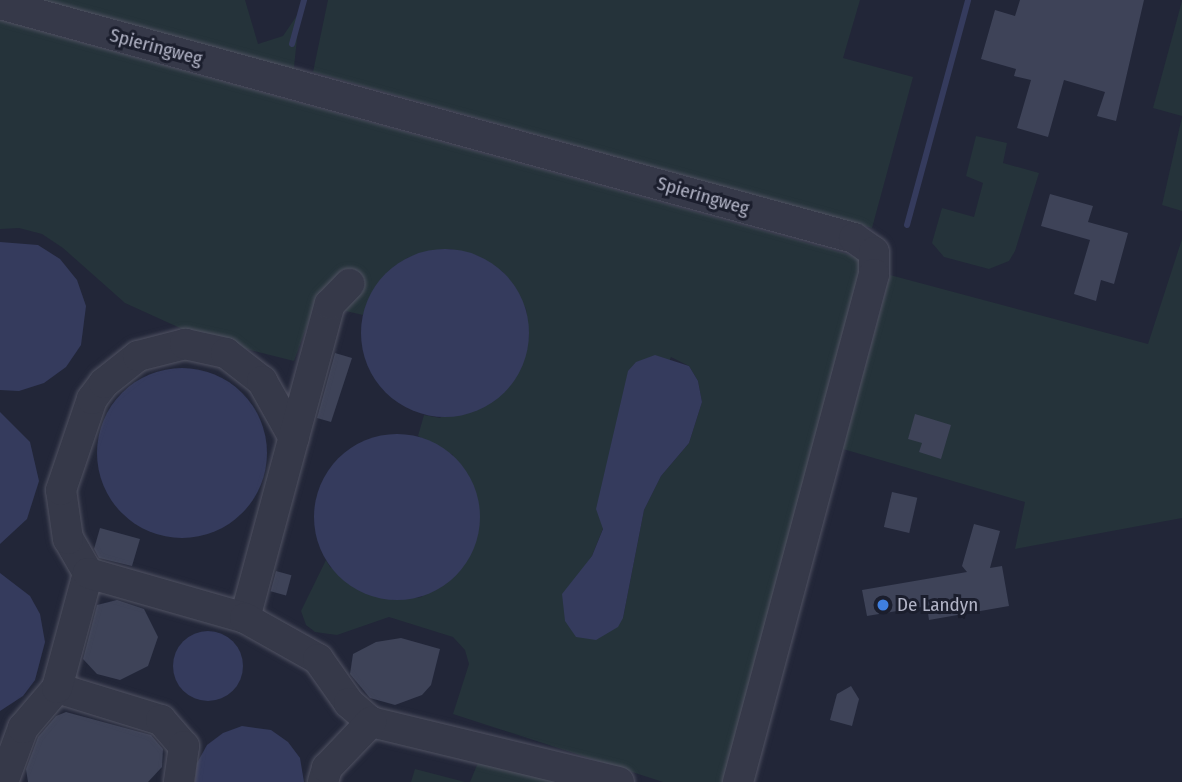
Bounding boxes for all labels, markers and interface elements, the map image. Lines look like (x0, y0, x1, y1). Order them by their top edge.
street label: Spieringweg (107, 24, 205, 70)
street label: Spieringweg (654, 172, 752, 220)
place label: De Landyn (897, 594, 978, 616)
marker: De Landyn (875, 597, 891, 613)

